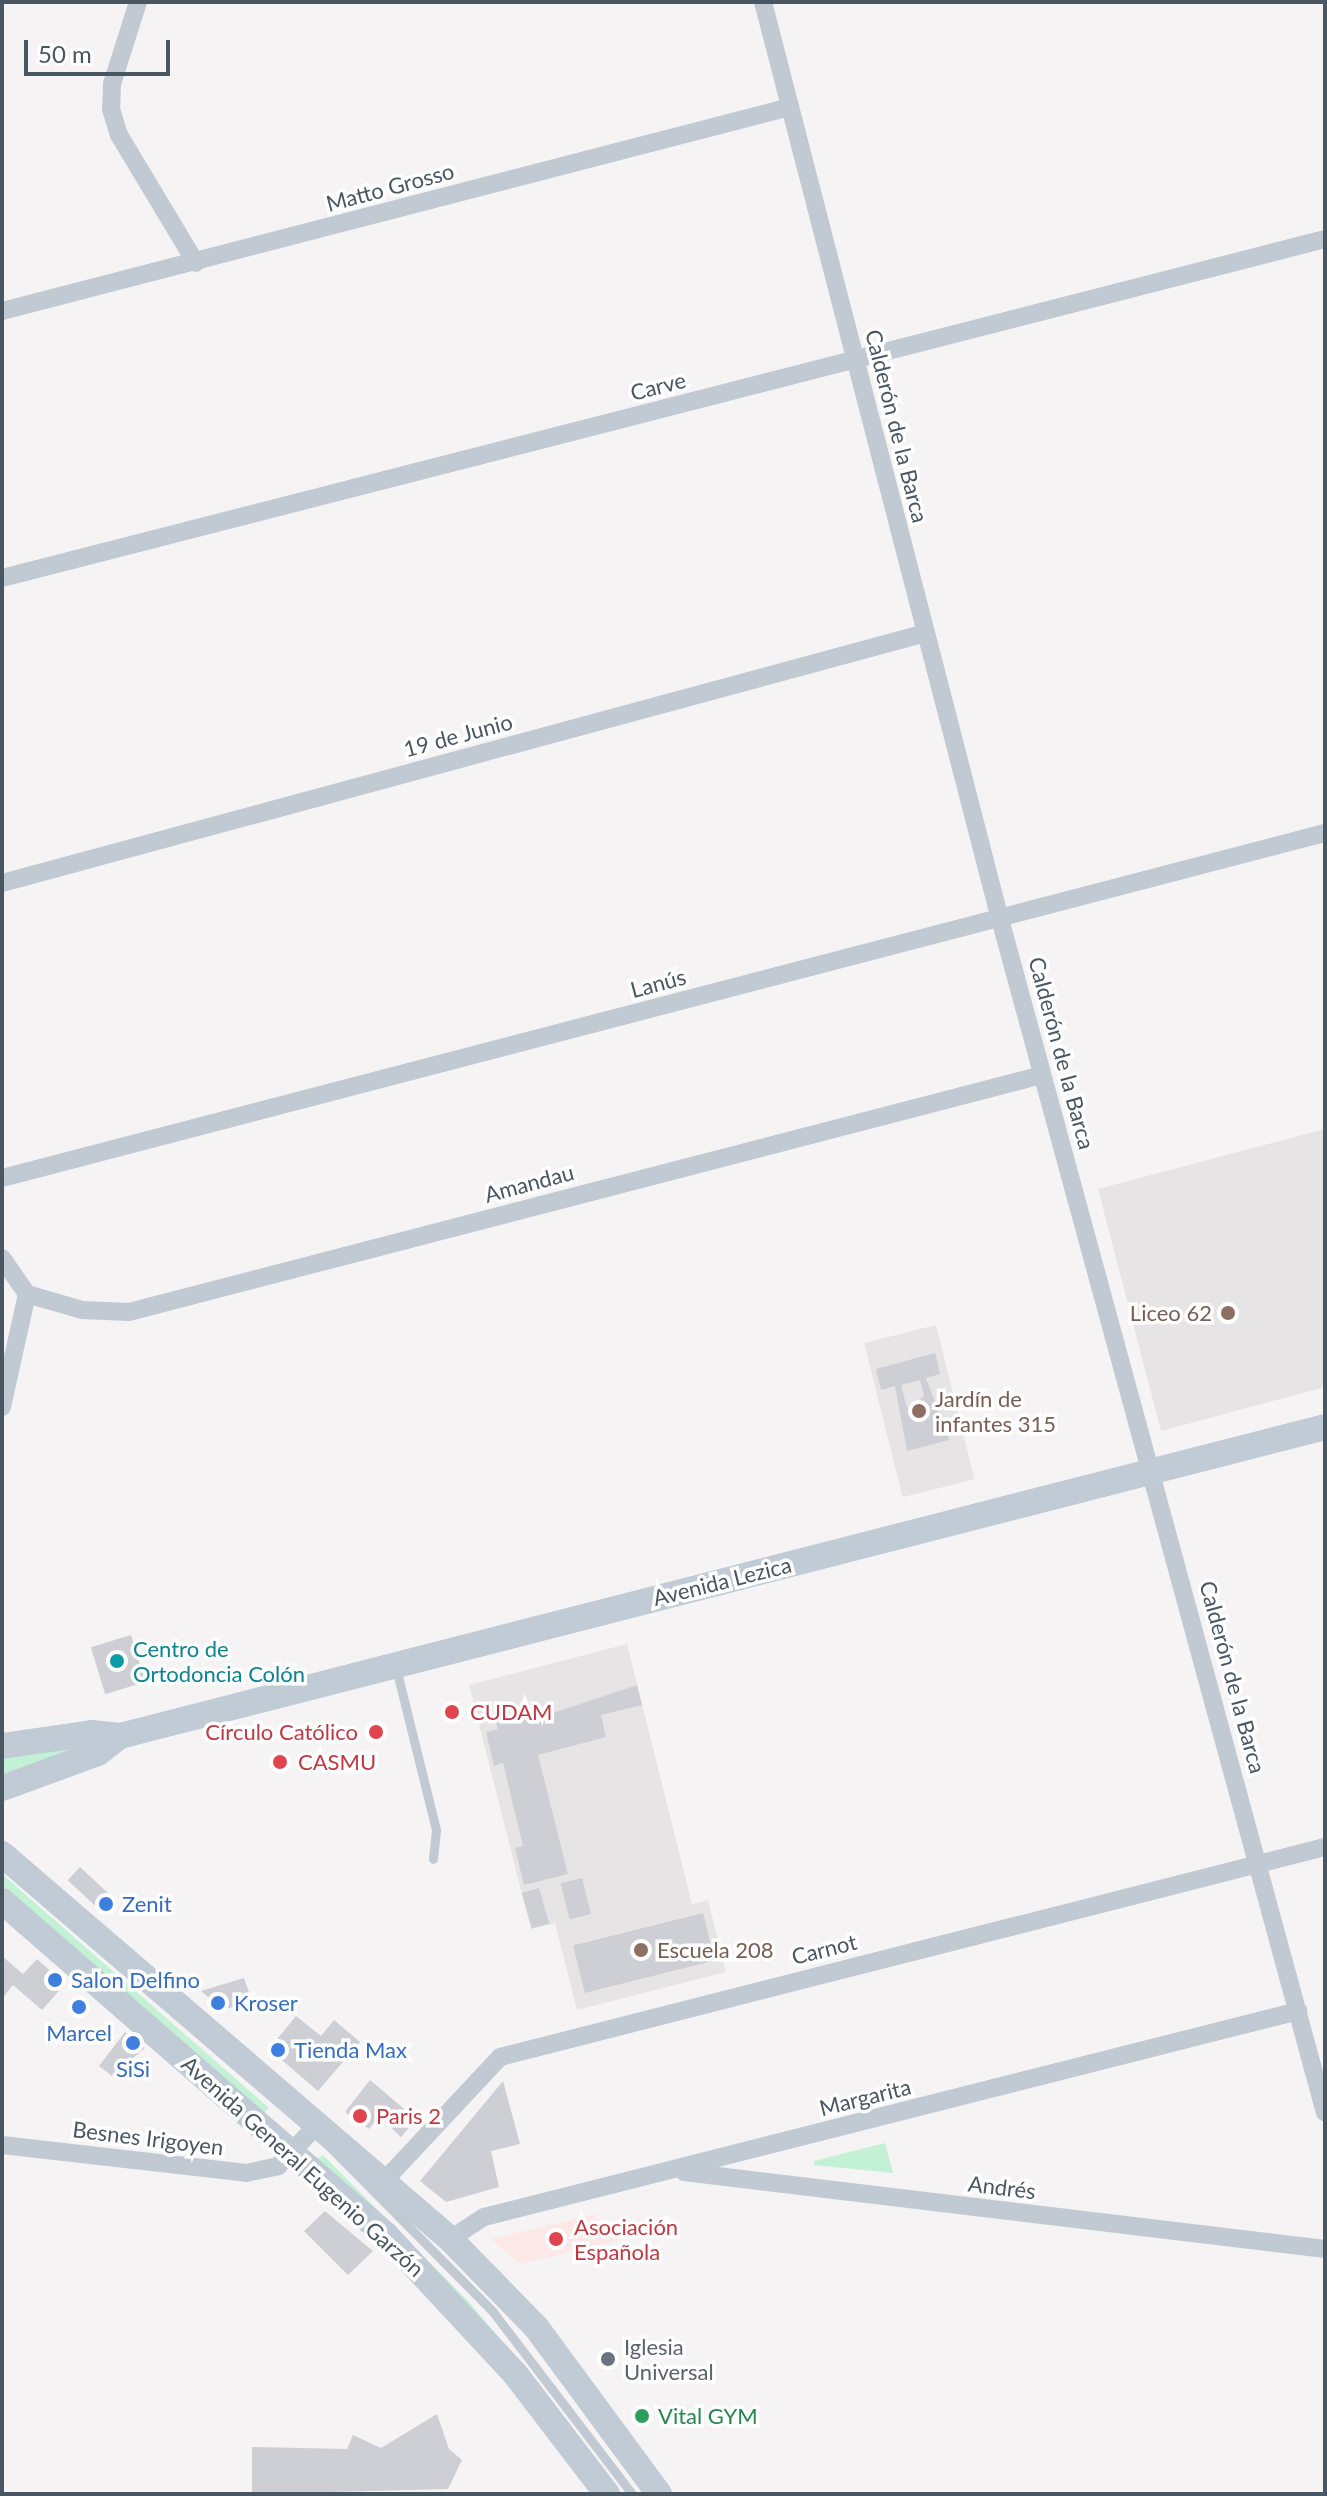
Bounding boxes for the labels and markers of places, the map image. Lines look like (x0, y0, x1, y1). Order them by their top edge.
place label: Liceo 62 (1130, 1300, 1212, 1326)
marker: Liceo 62 (1219, 1304, 1237, 1322)
place label: Jardín de infantes 315 (935, 1385, 1056, 1436)
marker: Jardín de infantes 315 (910, 1402, 928, 1420)
place label: Centro de Ortodoncia Colón (133, 1635, 305, 1686)
marker: Centro de Ortodoncia Colón (108, 1652, 126, 1670)
place label: CUDAM (470, 1699, 552, 1725)
marker: CUDAM (441, 1701, 463, 1723)
place label: Círculo Católico (205, 1719, 358, 1745)
marker: Círculo Católico (365, 1721, 387, 1743)
place label: CASMU (298, 1749, 376, 1775)
marker: CASMU (269, 1751, 291, 1773)
place label: Zenit (122, 1891, 172, 1917)
marker: Zenit (97, 1895, 115, 1913)
place label: Escuela 208 (657, 1937, 773, 1963)
marker: Escuela 208 (632, 1941, 650, 1959)
place label: Salon Delfino (71, 1967, 200, 1993)
marker: Salon Delfino (46, 1971, 64, 1989)
place label: Kroser (234, 1990, 298, 2016)
marker: Kroser (209, 1994, 227, 2012)
marker: Marcel (70, 1998, 88, 2016)
place label: Marcel (46, 2020, 112, 2046)
marker: SiSi (124, 2034, 142, 2052)
place label: Tienda Max (294, 2037, 407, 2063)
marker: Tienda Max (269, 2041, 287, 2059)
place label: SiSi (116, 2056, 150, 2082)
place label: Paris 2 (376, 2103, 441, 2129)
marker: Paris 2 (351, 2107, 369, 2125)
place label: Asociación Española (574, 2213, 678, 2264)
marker: Asociación Española (545, 2228, 567, 2250)
place label: Iglesia Universal (624, 2333, 714, 2384)
marker: Iglesia Universal (599, 2350, 617, 2368)
place label: Vital GYM (658, 2403, 758, 2429)
marker: Vital GYM (633, 2407, 651, 2425)

